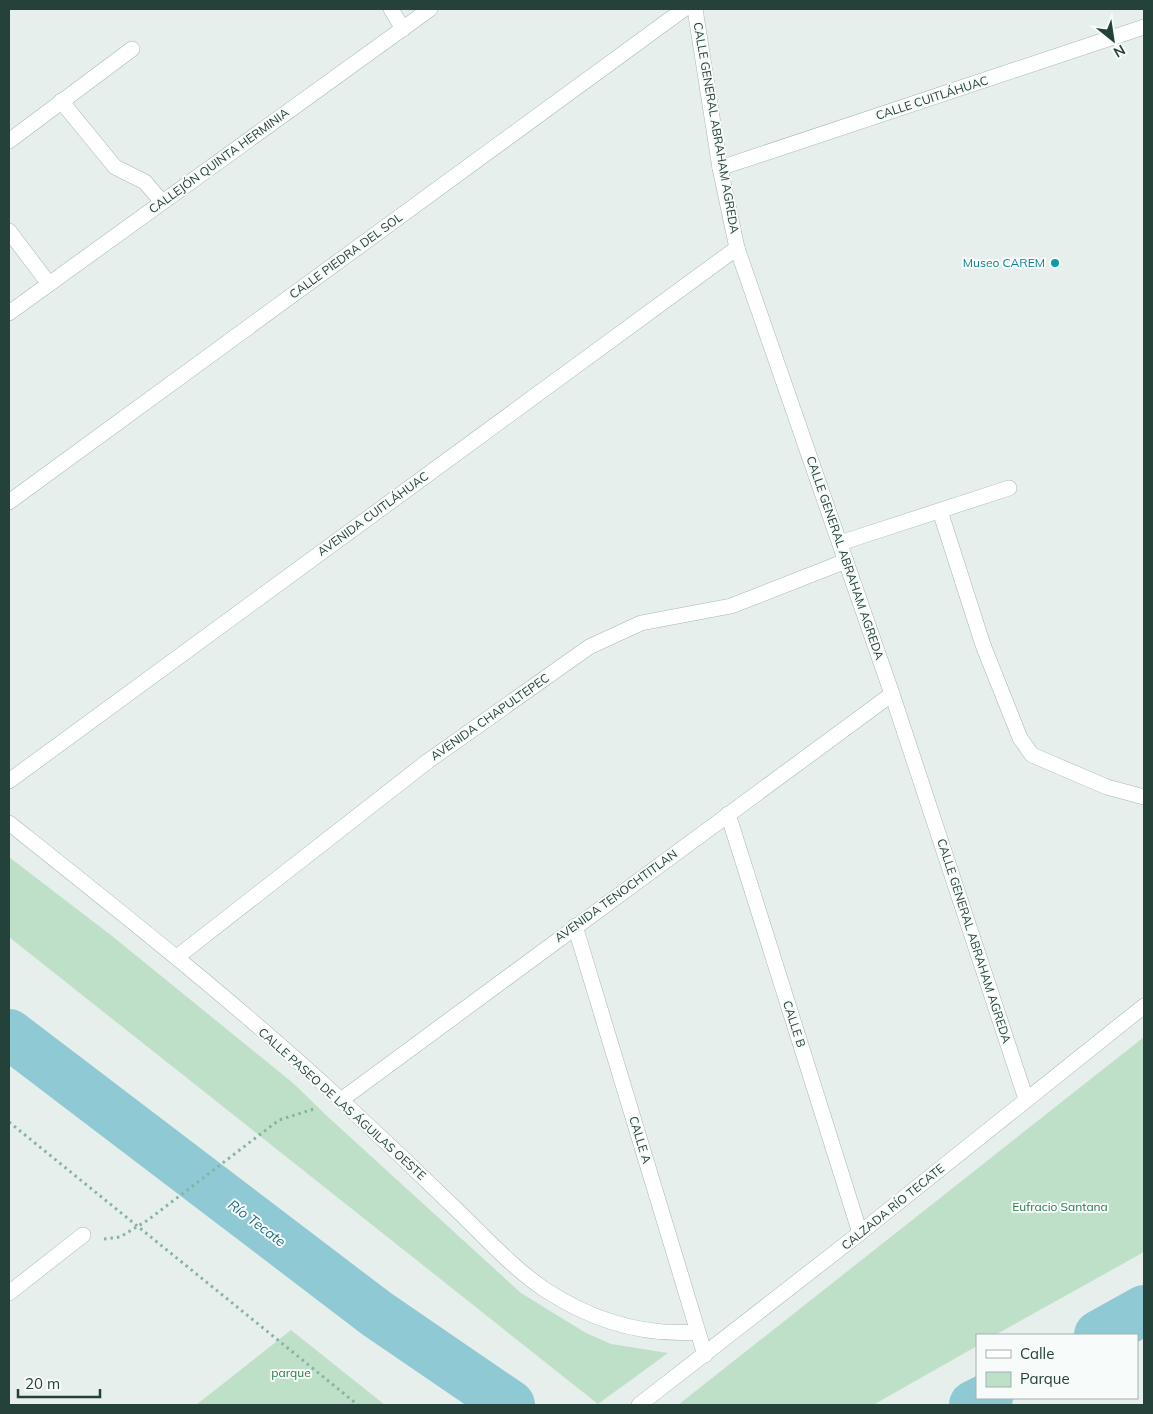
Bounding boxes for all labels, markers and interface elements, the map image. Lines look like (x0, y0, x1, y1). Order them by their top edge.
north arrow (1088, 15, 1138, 65)
street label: CALLE GENERAL ABRAHAM AGREDA (690, 21, 743, 235)
text: N (1110, 41, 1129, 62)
street label: CALLE CUITLÁHUAC (874, 72, 990, 123)
street label: CALLEJÓN QUINTA HERMINIA (146, 105, 292, 216)
street label: CALLE PIEDRA DEL SOL (286, 209, 406, 302)
place label: Museo CAREM (963, 255, 1045, 270)
marker: Museo CAREM (1049, 257, 1061, 269)
street label: CALLE GENERAL ABRAHAM AGREDA (803, 454, 888, 662)
street label: AVENIDA CUITLÁHUAC (314, 468, 431, 559)
street label: AVENIDA CHAPULTEPEC (427, 670, 552, 763)
street label: CALLE GENERAL ABRAHAM AGREDA (934, 837, 1015, 1045)
street label: AVENIDA TENOCHTITLAN (551, 846, 680, 945)
street label: CALLE B (780, 999, 809, 1049)
street label: CALLE PASEO DE LAS ÁGUILAS OESTE (255, 1024, 429, 1183)
street label: CALLE A (626, 1114, 655, 1166)
street label: CALZADA RÍO TECATE (838, 1160, 947, 1253)
water label: Río Tecate (225, 1196, 290, 1251)
park label: Eufracio Santana (1012, 1199, 1108, 1214)
legend (976, 1334, 1138, 1399)
text: Calle (1020, 1344, 1054, 1363)
park label: parque (271, 1365, 311, 1380)
scale bar (18, 1366, 100, 1398)
text: Parque (1020, 1369, 1070, 1388)
text: 20 m (25, 1374, 60, 1393)

